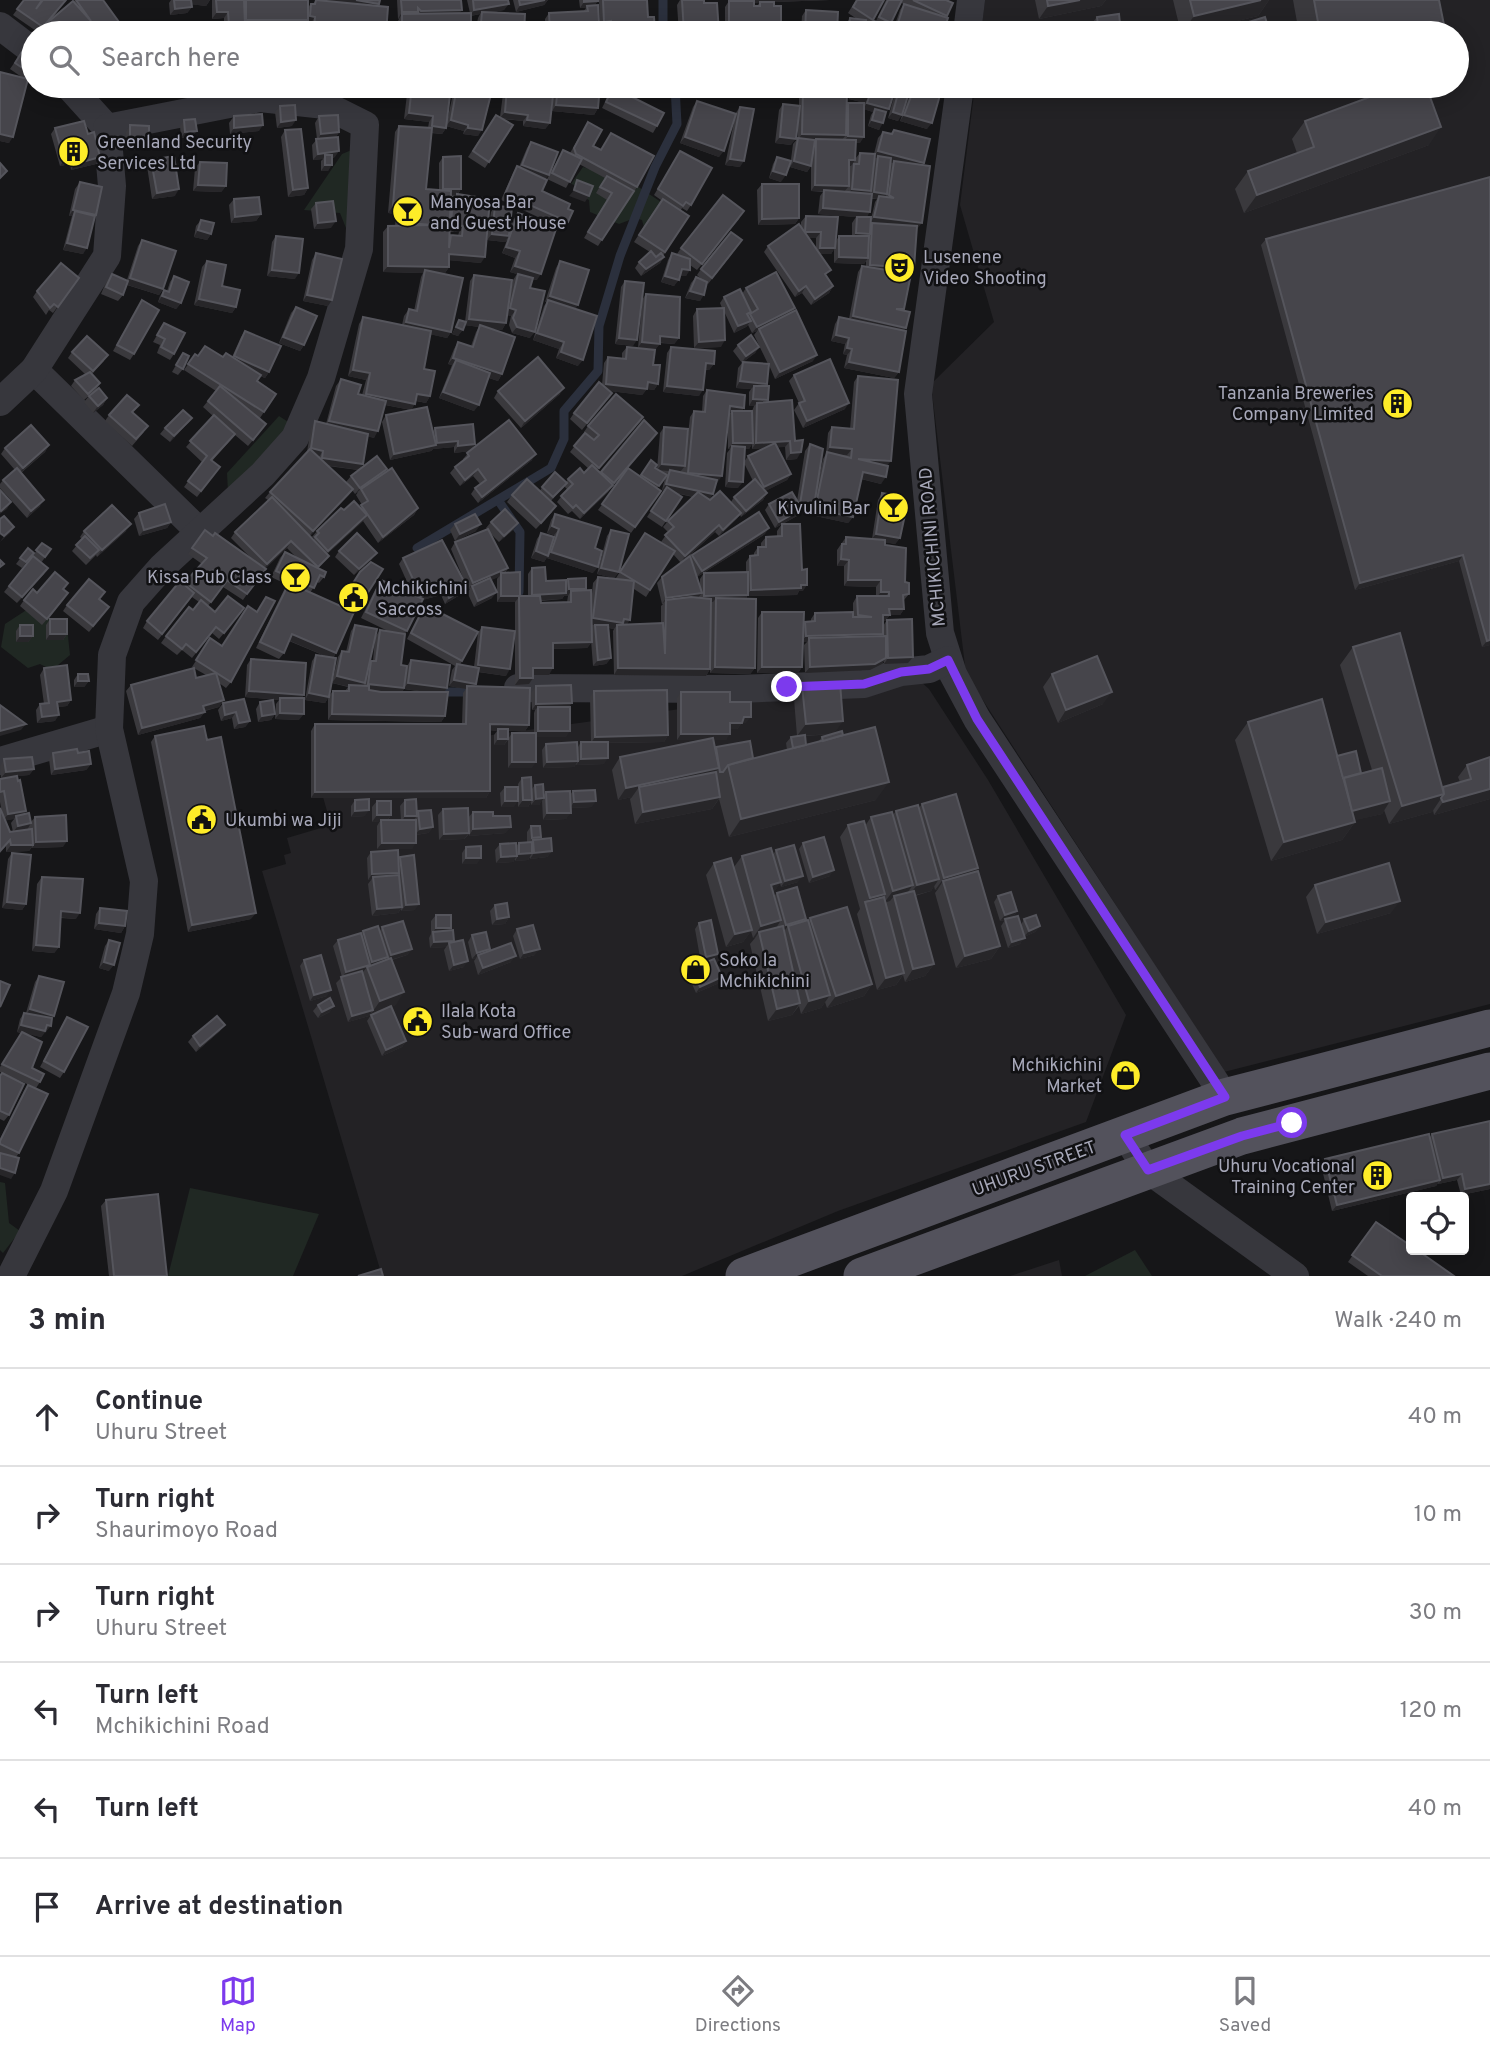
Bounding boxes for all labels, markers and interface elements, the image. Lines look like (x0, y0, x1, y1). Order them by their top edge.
search box (21, 21, 1469, 98)
icon: search (45, 41, 83, 79)
text: Search here (101, 43, 240, 76)
place label: Greenland Security Services Ltd (97, 132, 252, 176)
building icon: Greenland Security Services Ltd (57, 135, 91, 169)
place label: Manyosa Bar and Guest House (430, 192, 566, 236)
bar icon: Manyosa Bar and Guest House (390, 195, 424, 229)
place label: Lusenene Video Shooting (923, 247, 1047, 291)
theatre icon: Lusenene Video Shooting (883, 250, 917, 284)
place label: Tanzania Breweries Company Limited (1218, 383, 1374, 427)
building icon: Tanzania Breweries Company Limited (1380, 386, 1414, 420)
street label: MCHIKICHINI ROAD (915, 466, 952, 628)
bar icon: Kivulini Bar (876, 491, 910, 525)
place label: Kivulini Bar (777, 498, 870, 521)
bar icon: Kissa Pub Class (278, 560, 312, 594)
place label: Kissa Pub Class (147, 567, 272, 590)
place label: Mchikichini Saccoss (377, 578, 468, 622)
public building icon: Mchikichini Saccoss (337, 581, 371, 615)
route end (771, 671, 802, 702)
public building icon: Ukumbi wa Jiji (185, 803, 219, 837)
place label: Ukumbi wa Jiji (225, 810, 342, 833)
place label: Soko la Mchikichini (719, 950, 810, 994)
shop icon: Soko la Mchikichini (679, 953, 713, 987)
place label: Ilala Kota Sub-ward Office (441, 1001, 571, 1045)
public building icon: Ilala Kota Sub-ward Office (401, 1004, 435, 1038)
place label: Mchikichini Market (1011, 1055, 1102, 1099)
shop icon: Mchikichini Market (1108, 1058, 1142, 1092)
route start (1276, 1107, 1307, 1138)
street label: UHURU STREET (969, 1136, 1100, 1203)
place label: Uhuru Vocational Training Center (1218, 1156, 1355, 1200)
building icon: Uhuru Vocational Training Center (1361, 1159, 1395, 1193)
map controls (1406, 1192, 1469, 1255)
button: locate (1406, 1192, 1469, 1255)
text: 3 min (28, 1303, 106, 1340)
text: Walk · 240 m (1334, 1307, 1462, 1336)
text: Continue (95, 1386, 203, 1419)
icon: ahead (28, 1398, 66, 1436)
text: 40 m (1408, 1403, 1462, 1432)
text: Uhuru Street (95, 1419, 227, 1448)
text: Turn right (95, 1484, 215, 1517)
icon: right (28, 1496, 66, 1534)
text: 10 m (1414, 1501, 1462, 1530)
text: Shaurimoyo Road (95, 1517, 278, 1546)
text: Turn right (95, 1582, 215, 1615)
icon: right (28, 1594, 66, 1632)
text: 30 m (1409, 1599, 1462, 1628)
text: Uhuru Street (95, 1615, 227, 1644)
text: Turn left (95, 1680, 199, 1713)
icon: left (28, 1692, 66, 1730)
text: 120 m (1400, 1697, 1462, 1726)
text: Mchikichini Road (95, 1713, 270, 1742)
icon: left (28, 1790, 66, 1828)
text: Turn left (95, 1793, 199, 1826)
text: 40 m (1408, 1795, 1462, 1824)
icon: arrive (28, 1888, 66, 1926)
text: Arrive at destination (95, 1891, 343, 1924)
tab: Map (219, 1972, 257, 2038)
tab: Directions (695, 1972, 781, 2038)
tab: Saved (1219, 1972, 1271, 2038)

